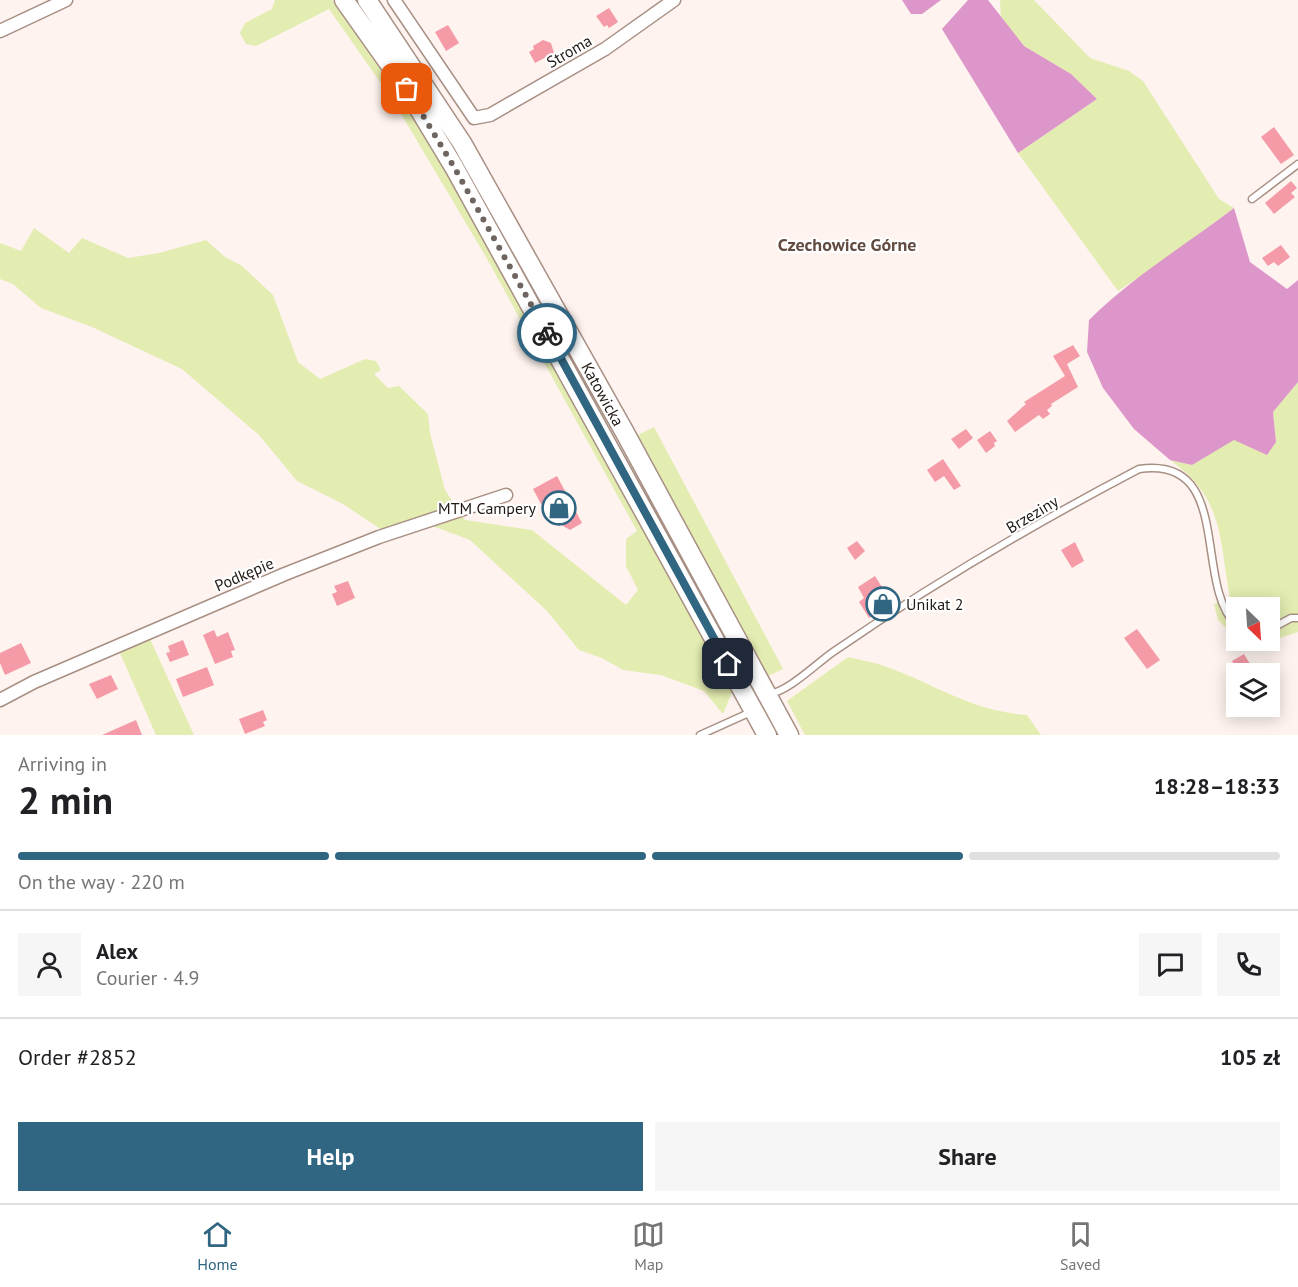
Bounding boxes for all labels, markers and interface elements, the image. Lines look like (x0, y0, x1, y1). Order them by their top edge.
street label: Stroma (543, 30, 595, 72)
pin (381, 63, 432, 114)
icon: bag (390, 72, 423, 105)
district label: Czechowice Górne (778, 233, 916, 256)
courier (517, 303, 577, 363)
icon: bike (531, 317, 564, 350)
street label: Katowicka (577, 359, 629, 429)
shop icon: MTM Campery (541, 490, 577, 526)
street label: Brzeziny (1002, 490, 1062, 537)
place label: MTM Campery (438, 498, 537, 518)
street label: Podkępie (211, 553, 277, 595)
shop icon: Unikat 2 (865, 586, 901, 622)
place label: Unikat 2 (906, 594, 964, 614)
north arrow (1226, 597, 1280, 651)
map controls (1226, 597, 1280, 717)
pin (702, 638, 753, 689)
icon: home (711, 647, 744, 680)
button: layers (1226, 663, 1280, 717)
text: Arriving in (18, 751, 107, 777)
text: 18:28–18:33 (1154, 772, 1280, 800)
text: 2 min (18, 774, 113, 825)
text: On the way · 220 m (18, 869, 185, 895)
button: person (18, 933, 81, 996)
button: chat (1139, 933, 1202, 996)
button: phone (1217, 933, 1280, 996)
text: Alex (96, 937, 138, 965)
text: Courier · 4.9 (96, 965, 199, 991)
text: Order #2852 (18, 1043, 137, 1071)
text: 105 zł (1220, 1043, 1280, 1071)
button: Help (18, 1122, 643, 1191)
button: Share (655, 1122, 1280, 1191)
tab: Home (197, 1218, 238, 1274)
tab: Map (632, 1218, 665, 1274)
tab: Saved (1060, 1218, 1101, 1274)

